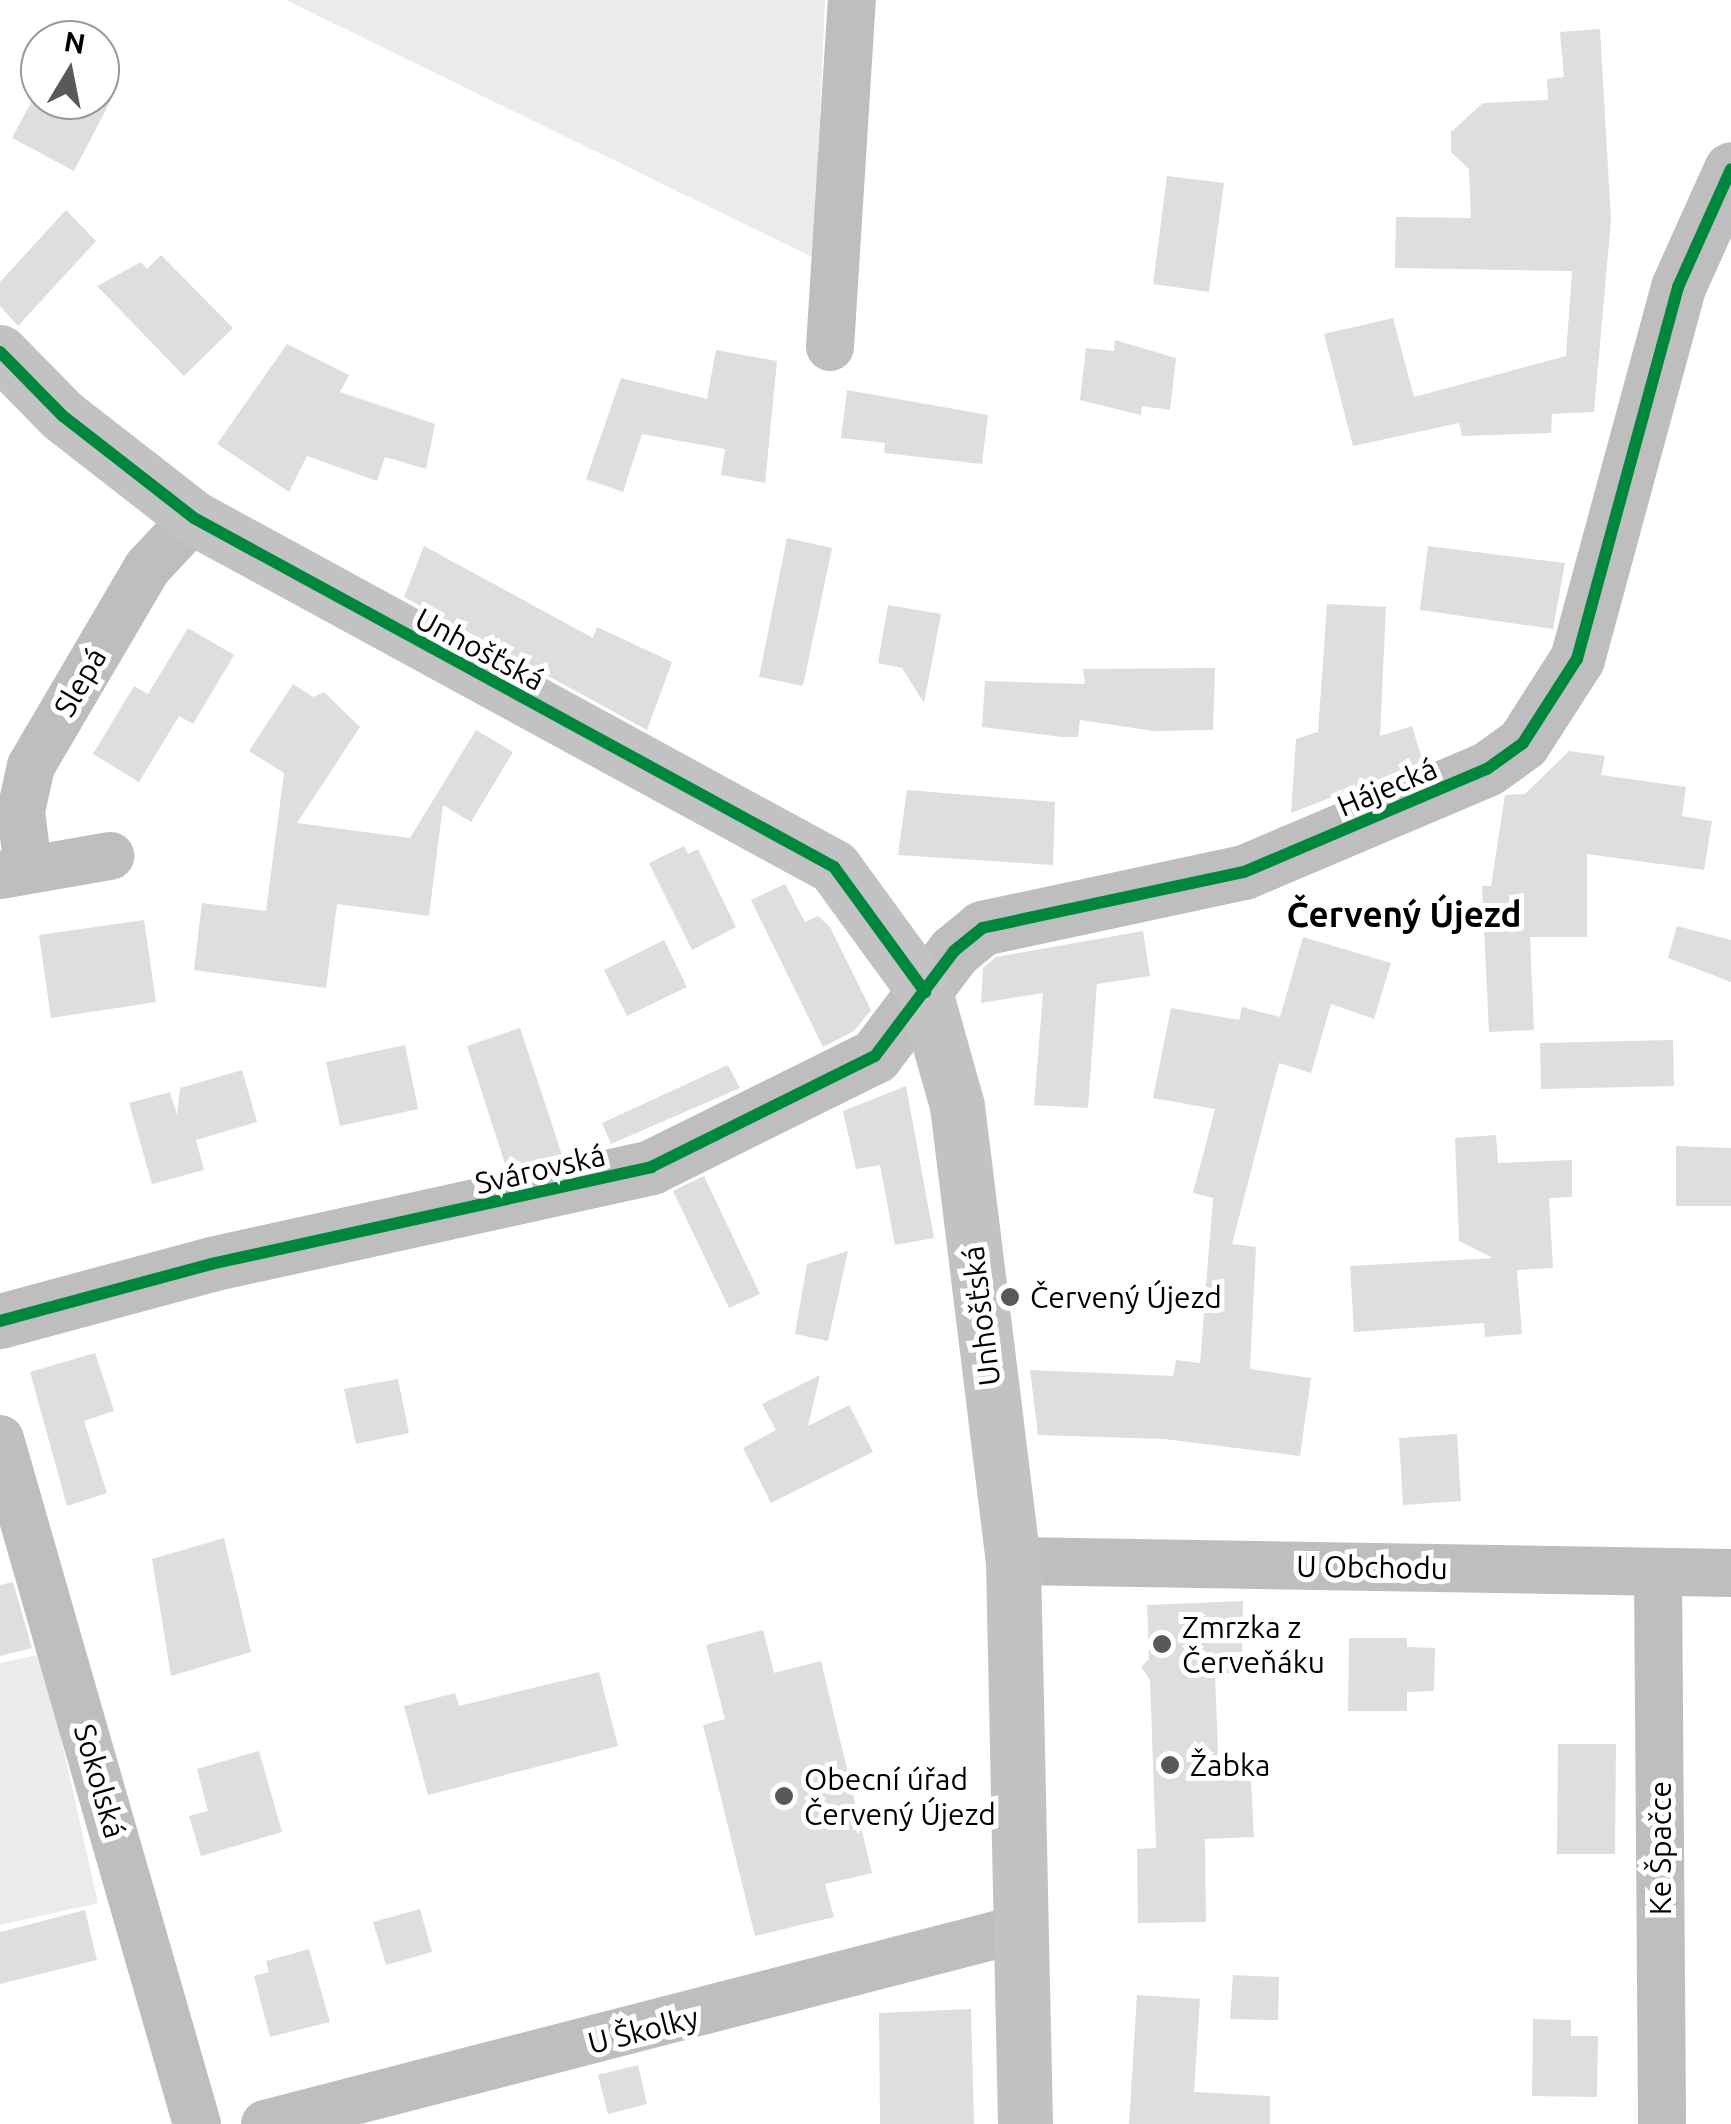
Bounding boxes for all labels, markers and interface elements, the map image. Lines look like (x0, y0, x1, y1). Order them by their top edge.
north arrow (20, 20, 120, 120)
text: N (62, 25, 88, 59)
street label: Unhošťská (409, 600, 551, 698)
street label: Slepá (46, 641, 114, 723)
street label: Hájecká (1332, 750, 1442, 824)
district label: Červený Újezd (1286, 893, 1522, 935)
street label: Svárovská (471, 1137, 609, 1201)
street label: Unhošťská (955, 1244, 1007, 1388)
place label: Červený Újezd (1030, 1279, 1222, 1315)
marker: Červený Újezd (999, 1286, 1021, 1308)
street label: U Obchodu (1296, 1548, 1448, 1586)
place label: Zmrzka z Červeňáku (1182, 1609, 1325, 1680)
marker: Zmrzka z Červeňáku (1151, 1633, 1173, 1655)
street label: Sokolská (67, 1720, 133, 1842)
place label: Žabka (1190, 1747, 1271, 1783)
marker: Žabka (1159, 1754, 1181, 1776)
place label: Obecní úřad Červený Újezd (804, 1761, 996, 1832)
street label: Ke Špačce (1642, 1781, 1678, 1915)
marker: Obecní úřad Červený Újezd (773, 1785, 795, 1807)
street label: U Školky (584, 1999, 702, 2061)

